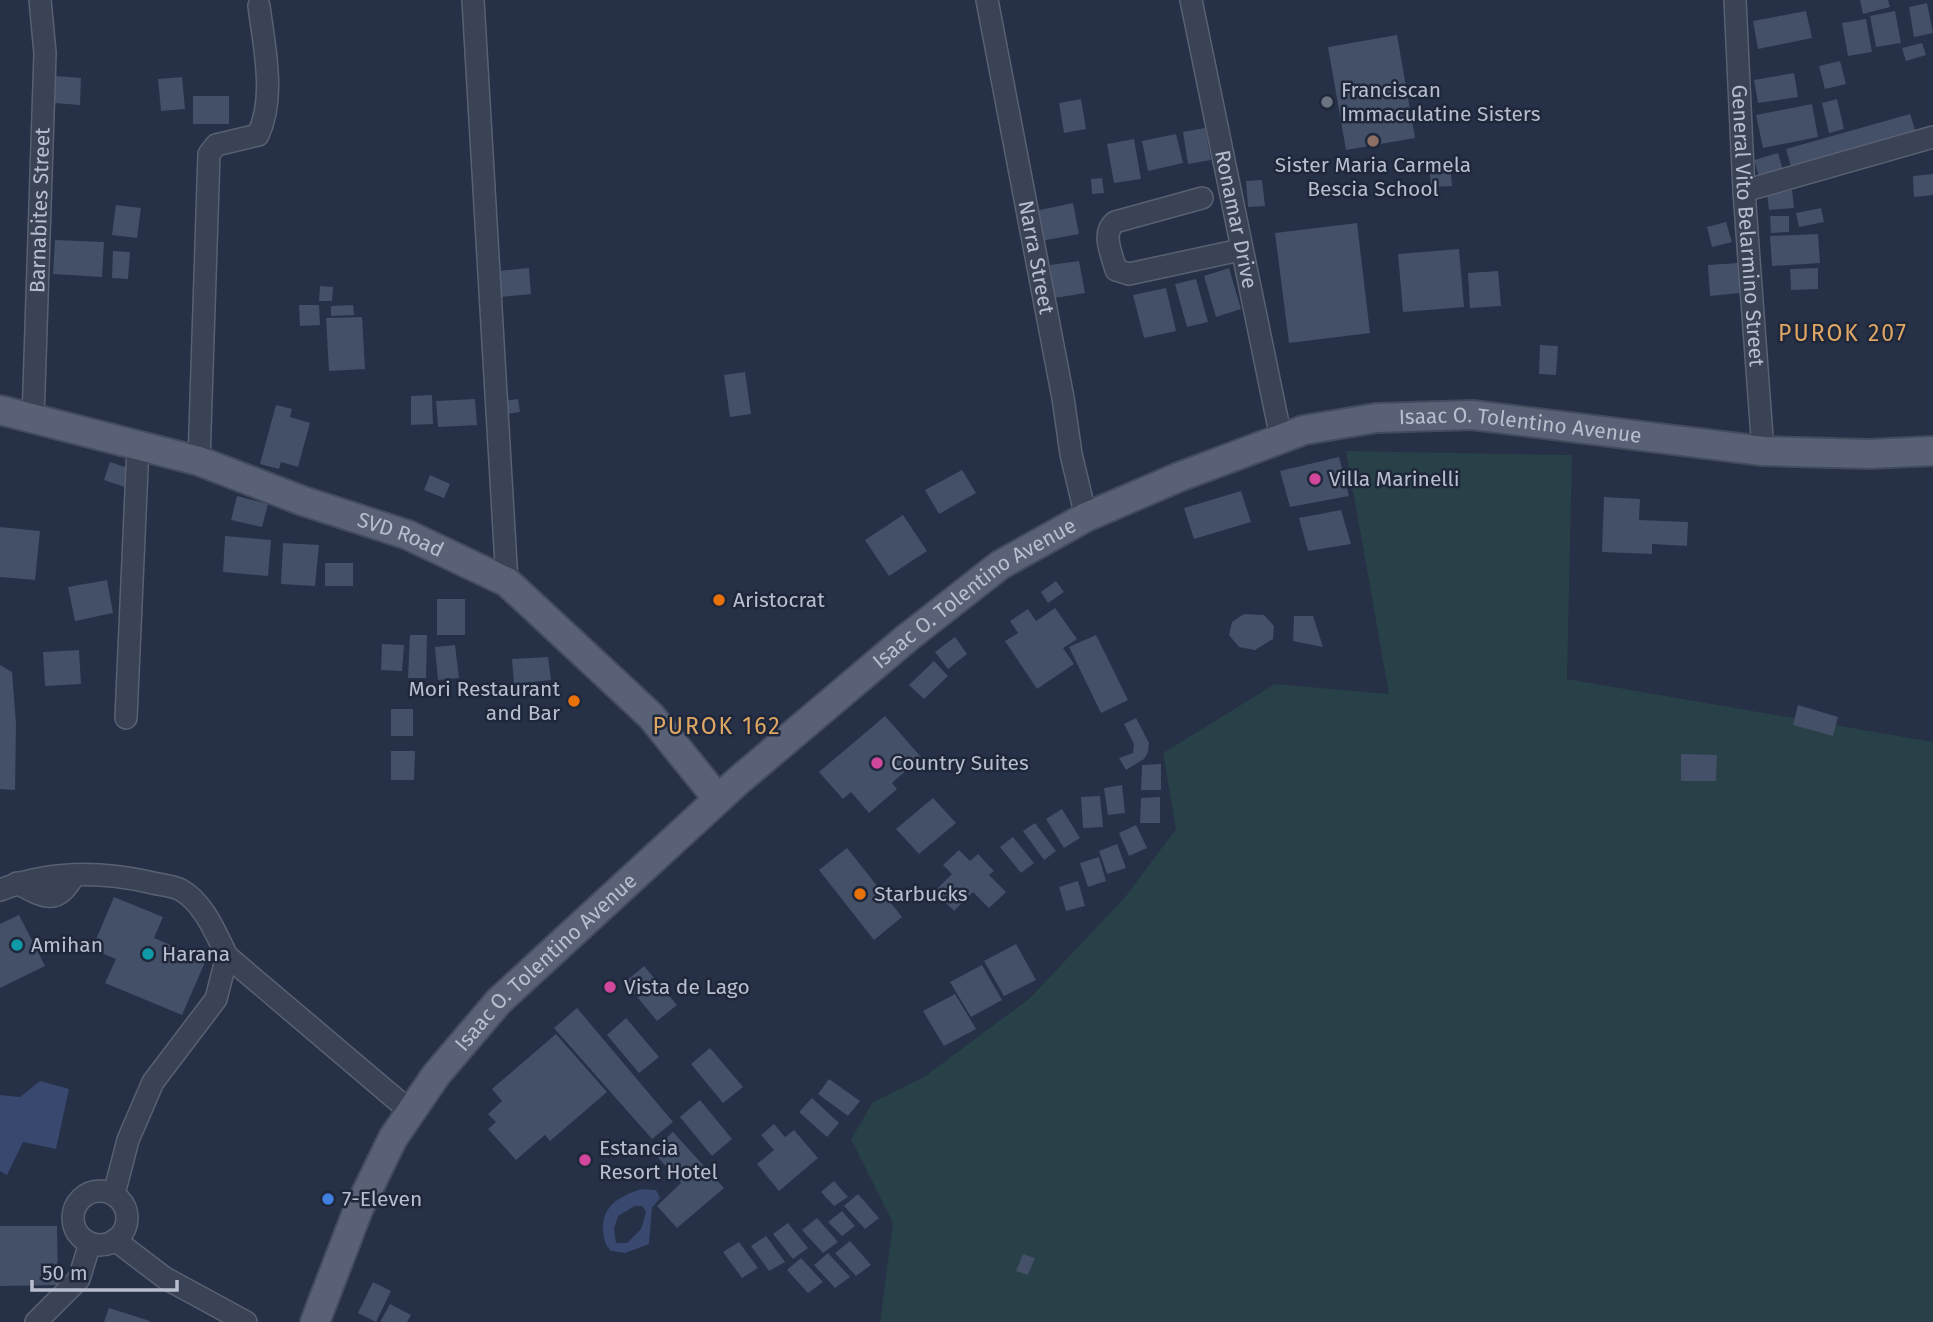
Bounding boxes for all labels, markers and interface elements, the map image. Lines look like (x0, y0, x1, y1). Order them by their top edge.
place label: Franciscan Immaculatine Sisters (1341, 77, 1541, 127)
street label: General Vito Belarmino Street (1726, 84, 1770, 368)
marker: Franciscan Immaculatine Sisters (1319, 94, 1335, 110)
street label: Barnabites Street (24, 126, 56, 293)
marker: Sister Maria Carmela Bescia School (1365, 133, 1381, 149)
street label: Ronamar Drive (1209, 148, 1263, 291)
place label: Sister Maria Carmela Bescia School (1275, 152, 1471, 202)
street label: Narra Street (1013, 198, 1060, 317)
district label: PUROK 207 (1778, 319, 1908, 347)
street label: Isaac O. Tolentino Avenue (1398, 402, 1643, 449)
place label: Villa Marinelli (1329, 466, 1460, 492)
marker: Villa Marinelli (1307, 471, 1323, 487)
street label: SVD Road (354, 507, 448, 563)
street label: Isaac O. Tolentino Avenue (867, 512, 1081, 674)
place label: Aristocrat (733, 587, 825, 613)
marker: Aristocrat (711, 592, 727, 608)
place label: Mori Restaurant and Bar (408, 676, 560, 726)
marker: Mori Restaurant and Bar (566, 693, 582, 709)
district label: PUROK 162 (652, 712, 782, 740)
place label: Country Suites (891, 750, 1029, 776)
marker: Country Suites (869, 755, 885, 771)
street label: Isaac O. Tolentino Avenue (449, 868, 642, 1056)
place label: Starbucks (874, 881, 968, 907)
marker: Starbucks (852, 886, 868, 902)
place label: Amihan (31, 932, 103, 958)
marker: Amihan (9, 937, 25, 953)
place label: Harana (162, 941, 230, 967)
marker: Harana (140, 946, 156, 962)
place label: Vista de Lago (624, 974, 750, 1000)
marker: Vista de Lago (602, 979, 618, 995)
place label: Estancia Resort Hotel (599, 1135, 718, 1185)
marker: Estancia Resort Hotel (577, 1152, 593, 1168)
place label: 7-Eleven (342, 1186, 422, 1212)
marker: 7-Eleven (320, 1191, 336, 1207)
scale bar (32, 1248, 177, 1292)
text: 50 m (42, 1260, 88, 1286)

